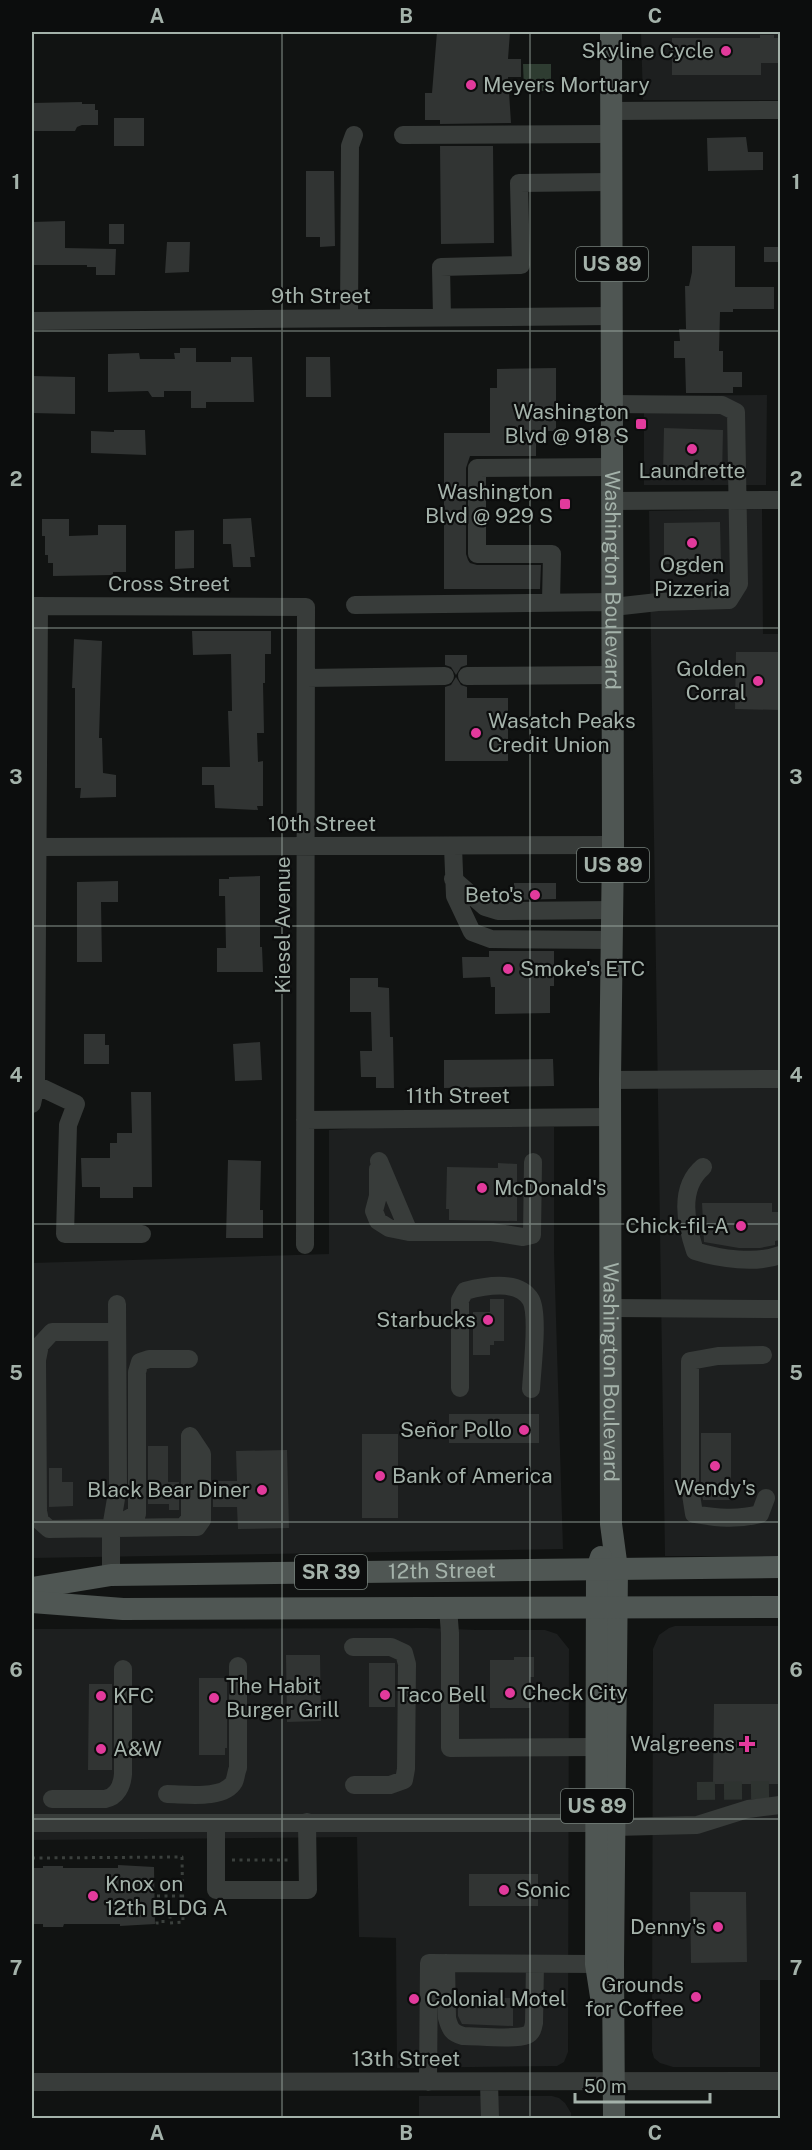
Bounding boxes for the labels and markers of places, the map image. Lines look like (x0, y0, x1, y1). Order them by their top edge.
place label: Skyline Cycle (582, 38, 714, 63)
marker: Skyline Cycle (719, 44, 733, 58)
place label: Meyers Mortuary (483, 72, 650, 97)
marker: Meyers Mortuary (464, 78, 478, 92)
place label: Washington Blvd @ 918 S (504, 399, 629, 448)
marker: Washington Blvd @ 918 S (634, 417, 648, 431)
marker: Laundrette (685, 442, 699, 456)
place label: Laundrette (639, 458, 745, 483)
place label: Washington Blvd @ 929 S (425, 479, 553, 528)
marker: Washington Blvd @ 929 S (558, 497, 572, 511)
marker: Ogden Pizzeria (685, 536, 699, 550)
place label: Ogden Pizzeria (654, 552, 730, 601)
place label: Golden Corral (676, 656, 746, 705)
marker: Golden Corral (751, 674, 765, 688)
place label: Wasatch Peaks Credit Union (488, 708, 636, 757)
marker: Wasatch Peaks Credit Union (469, 726, 483, 740)
place label: Beto's (465, 882, 523, 907)
marker: Beto's (528, 888, 542, 902)
place label: Smoke's ETC (520, 956, 645, 981)
marker: Smoke's ETC (501, 962, 515, 976)
place label: McDonald's (494, 1175, 606, 1200)
marker: McDonald's (475, 1181, 489, 1195)
place label: Chick-fil-A (625, 1213, 729, 1238)
marker: Chick-fil-A (734, 1219, 748, 1233)
place label: Starbucks (376, 1307, 476, 1332)
marker: Starbucks (481, 1313, 495, 1327)
place label: Señor Pollo (400, 1417, 512, 1442)
marker: Señor Pollo (517, 1423, 531, 1437)
marker: Wendy's (708, 1459, 722, 1473)
place label: Bank of America (392, 1463, 553, 1488)
marker: Bank of America (373, 1469, 387, 1483)
place label: Wendy's (674, 1475, 756, 1500)
place label: Black Bear Diner (87, 1477, 250, 1502)
marker: Black Bear Diner (255, 1483, 269, 1497)
place label: The Habit Burger Grill (226, 1673, 340, 1722)
place label: Check City (522, 1680, 628, 1705)
place label: Taco Bell (397, 1682, 486, 1707)
place label: KFC (113, 1683, 154, 1708)
marker: Check City (503, 1686, 517, 1700)
marker: Taco Bell (378, 1688, 392, 1702)
marker: KFC (94, 1689, 108, 1703)
marker: The Habit Burger Grill (207, 1691, 221, 1705)
place label: Walgreens (630, 1731, 735, 1756)
place label: A&W (113, 1736, 162, 1761)
marker: Walgreens (740, 1737, 754, 1751)
marker: A&W (94, 1742, 108, 1756)
place label: Knox on 12th BLDG A (105, 1871, 228, 1920)
place label: Sonic (516, 1877, 571, 1902)
marker: Sonic (497, 1883, 511, 1897)
marker: Knox on 12th BLDG A (86, 1889, 100, 1903)
place label: Denny's (630, 1914, 706, 1939)
marker: Denny's (711, 1920, 725, 1934)
place label: Grounds for Coffee (585, 1972, 684, 2021)
place label: Colonial Motel (426, 1986, 566, 2011)
marker: Grounds for Coffee (689, 1990, 703, 2004)
marker: Colonial Motel (407, 1992, 421, 2006)

